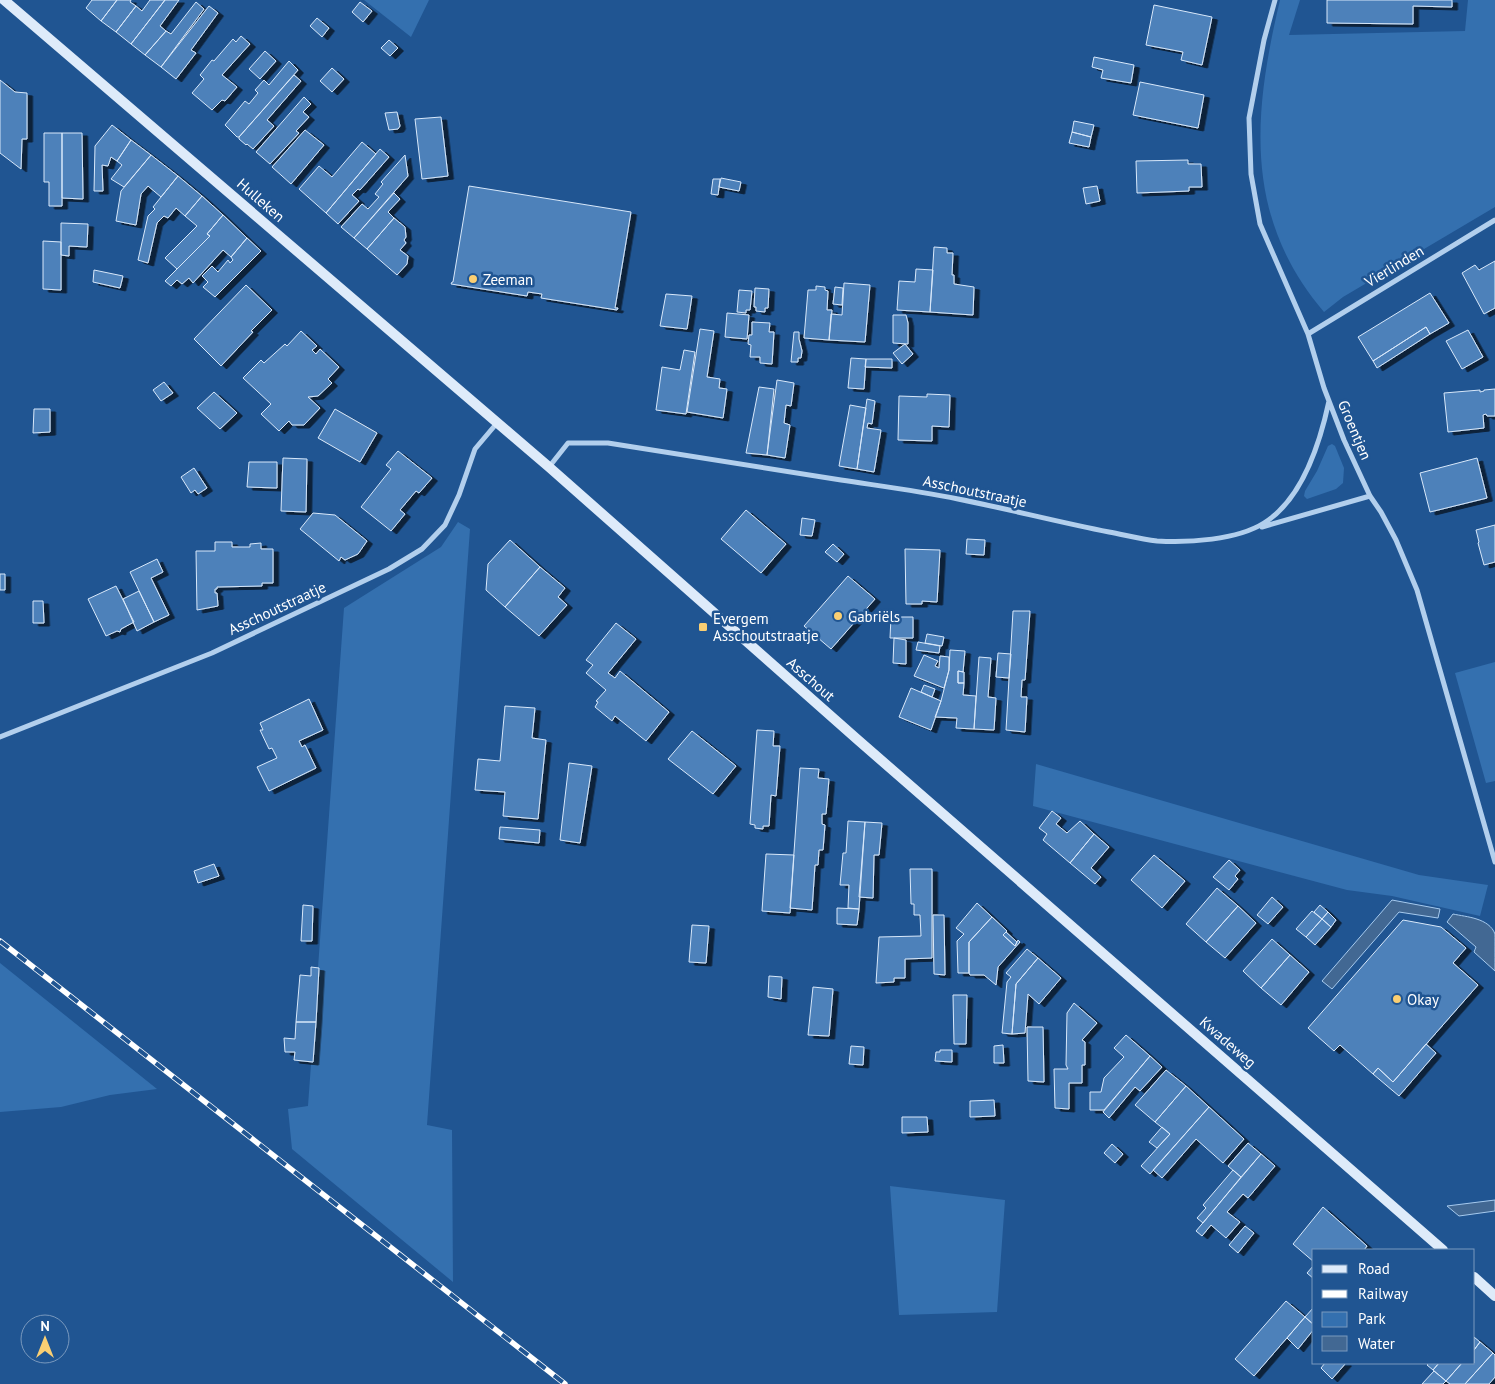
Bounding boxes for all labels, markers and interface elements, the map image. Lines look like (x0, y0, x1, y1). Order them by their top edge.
street label: Hulleken (233, 174, 289, 226)
street label: Vierlinden (1360, 241, 1427, 292)
place label: Zeeman (483, 270, 533, 289)
marker: Zeeman (467, 273, 479, 285)
street label: Groentjen (1334, 397, 1376, 463)
street label: Asschoutstraatje (921, 471, 1029, 511)
street label: Asschoutstraatje (225, 577, 329, 639)
place label: Gabriëls (848, 607, 900, 626)
place label: Evergem Asschoutstraatje (713, 609, 819, 645)
marker: Gabriëls (832, 610, 844, 622)
marker: Evergem Asschoutstraatje (697, 621, 709, 633)
street label: Asschout (783, 653, 839, 705)
place label: Okay (1407, 990, 1439, 1009)
marker: Okay (1391, 993, 1403, 1005)
street label: Kwadeweg (1196, 1012, 1260, 1072)
legend (1312, 1249, 1475, 1364)
text: Road (1358, 1259, 1390, 1278)
text: Railway (1358, 1284, 1408, 1303)
text: Park (1358, 1309, 1386, 1328)
north arrow (20, 1314, 70, 1364)
text: N (40, 1317, 50, 1335)
text: Water (1358, 1334, 1395, 1353)

